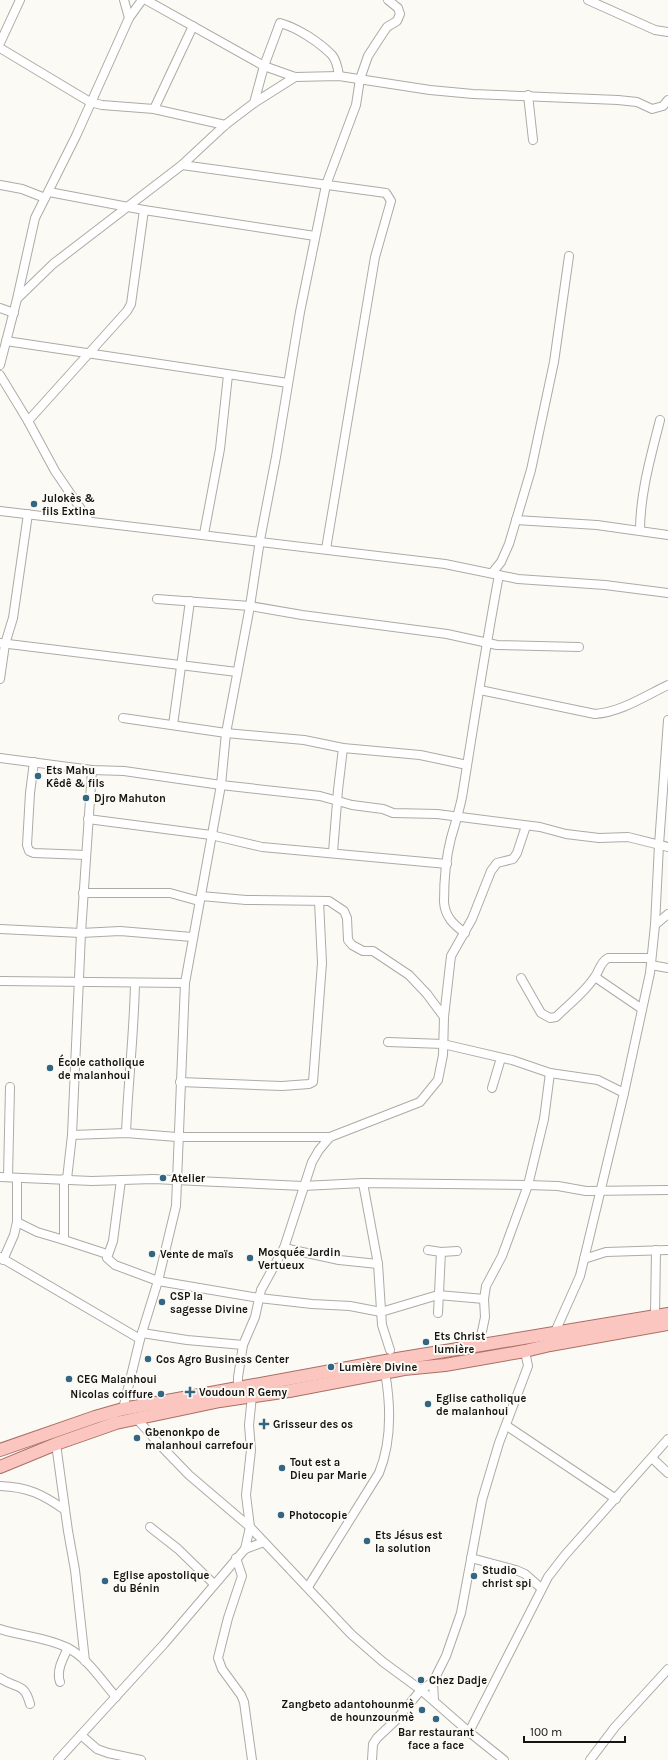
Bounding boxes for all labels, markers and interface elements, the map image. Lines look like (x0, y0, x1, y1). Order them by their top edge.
place label: Julokès & fils Extina (42, 492, 95, 518)
marker: Julokès & fils Extina (29, 499, 39, 509)
place label: Ets Mahu Kêdê & fils (46, 764, 105, 790)
marker: Ets Mahu Kêdê & fils (33, 771, 43, 781)
place label: Djro Mahuton (94, 792, 166, 805)
marker: Djro Mahuton (81, 793, 91, 803)
place label: École catholique de malanhoui (58, 1054, 145, 1082)
marker: École catholique de malanhoui (45, 1063, 55, 1073)
place label: Atelier (171, 1172, 206, 1185)
marker: Atelier (158, 1173, 168, 1183)
place label: Mosquée Jardin Vertueux (258, 1246, 341, 1272)
place label: Vente de maïs (160, 1248, 234, 1261)
marker: Vente de maïs (147, 1249, 157, 1259)
marker: Mosquée Jardin Vertueux (245, 1253, 255, 1263)
place label: CSP la sagesse Divine (170, 1290, 248, 1316)
marker: CSP la sagesse Divine (157, 1297, 167, 1307)
place label: Ets Christ lumière (434, 1330, 486, 1356)
marker: Ets Christ lumière (421, 1337, 431, 1347)
place label: Cos Agro Business Center (156, 1353, 290, 1366)
marker: Cos Agro Business Center (143, 1354, 153, 1364)
place label: Lumière Divine (339, 1361, 417, 1374)
marker: Lumière Divine (326, 1362, 336, 1372)
place label: CEG Malanhoui (77, 1373, 157, 1386)
marker: CEG Malanhoui (64, 1374, 74, 1384)
marker: Voudoun R Gemy (184, 1386, 196, 1398)
place label: Voudoun R Gemy (199, 1386, 287, 1399)
place label: Nicolas coiffure (70, 1388, 153, 1401)
marker: Nicolas coiffure (156, 1389, 166, 1399)
place label: Eglise catholique de malanhoui (436, 1392, 526, 1418)
marker: Eglise catholique de malanhoui (423, 1399, 433, 1409)
marker: Grisseur des os (258, 1418, 270, 1430)
place label: Grisseur des os (273, 1418, 353, 1431)
place label: Gbenonkpo de malanhoui carrefour (145, 1426, 254, 1452)
marker: Gbenonkpo de malanhoui carrefour (132, 1433, 142, 1443)
place label: Tout est a Dieu par Marie (290, 1456, 367, 1482)
marker: Tout est a Dieu par Marie (277, 1463, 287, 1473)
place label: Photocopie (289, 1509, 347, 1522)
marker: Photocopie (276, 1510, 286, 1520)
place label: Ets Jésus est la solution (375, 1529, 443, 1555)
marker: Ets Jésus est la solution (362, 1536, 372, 1546)
place label: Studio christ spi (482, 1564, 532, 1590)
place label: Eglise apostolique du Bénin (113, 1569, 210, 1595)
marker: Studio christ spi (469, 1571, 479, 1581)
marker: Eglise apostolique du Bénin (100, 1576, 110, 1586)
place label: Chez Dadje (429, 1674, 487, 1687)
marker: Chez Dadje (416, 1675, 426, 1685)
place label: Zangbeto adantohounmè de hounzounmè (281, 1698, 414, 1724)
marker: Zangbeto adantohounmè de hounzounmè (417, 1705, 427, 1715)
marker: Bar restaurant face a face (431, 1714, 441, 1724)
scale bar (524, 1718, 625, 1744)
text: 100 m (530, 1725, 562, 1739)
place label: Bar restaurant face a face (398, 1726, 475, 1752)

